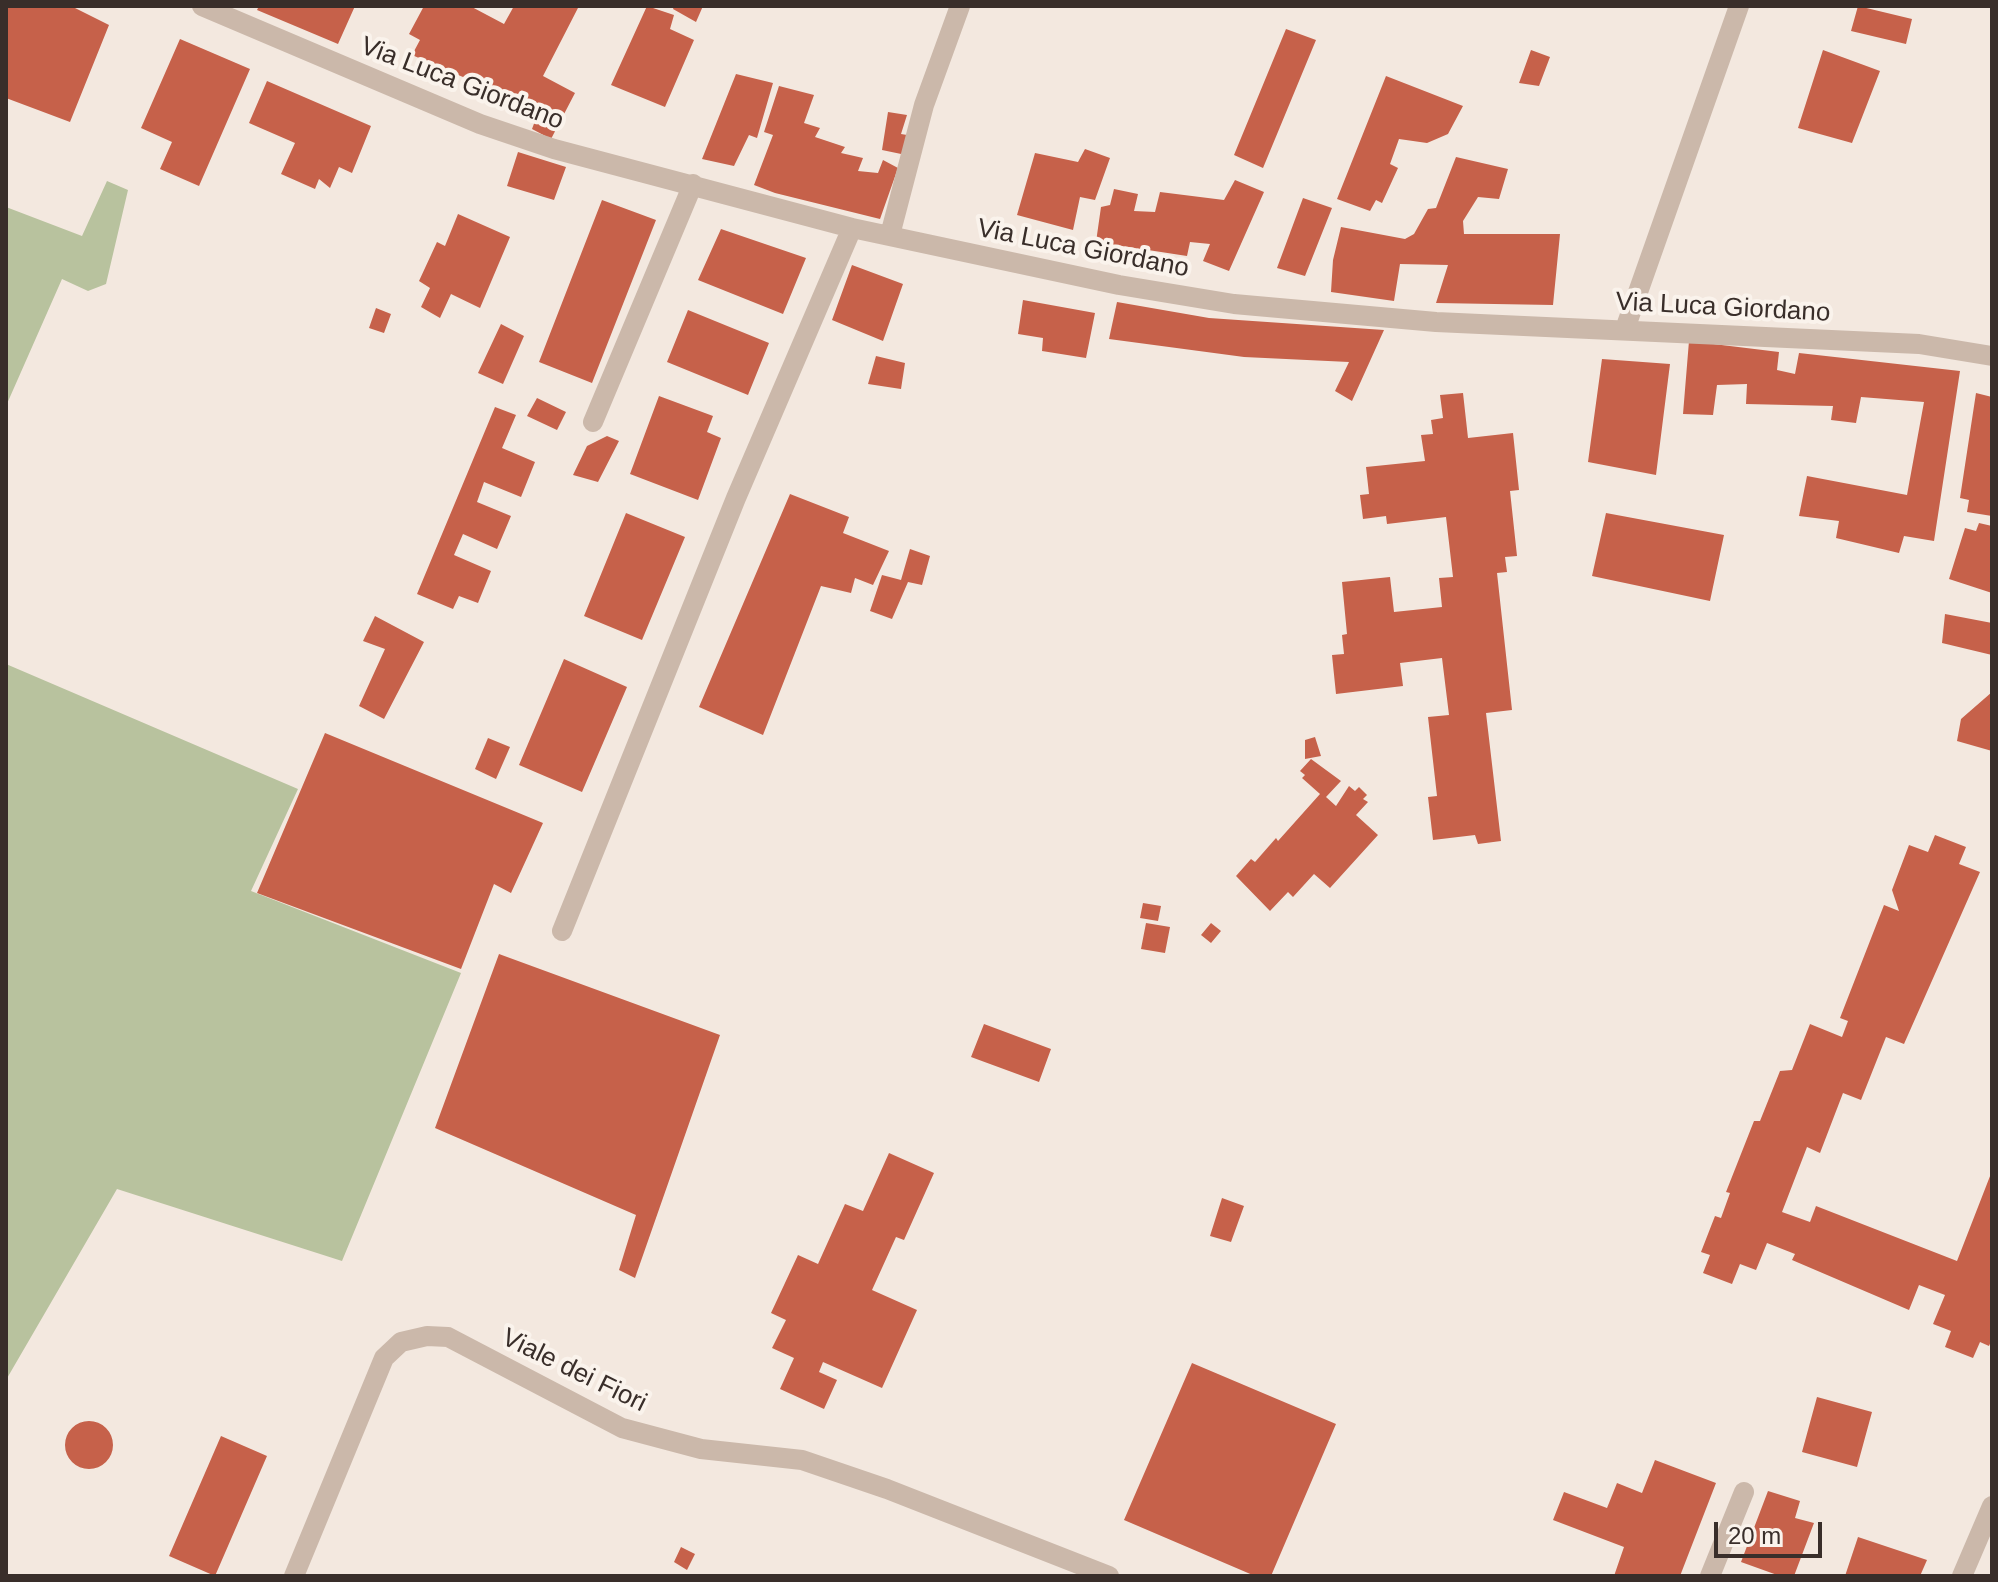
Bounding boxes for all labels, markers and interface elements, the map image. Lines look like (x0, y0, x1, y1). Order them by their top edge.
street label: Via Luca Giordano (356, 31, 568, 137)
street label: Via Luca Giordano (975, 213, 1191, 285)
street label: Via Luca Giordano (1615, 287, 1831, 329)
street label: Viale dei Fiori (497, 1323, 651, 1419)
scale bar (1718, 1506, 1826, 1556)
text: 20 m (1728, 1522, 1781, 1549)

